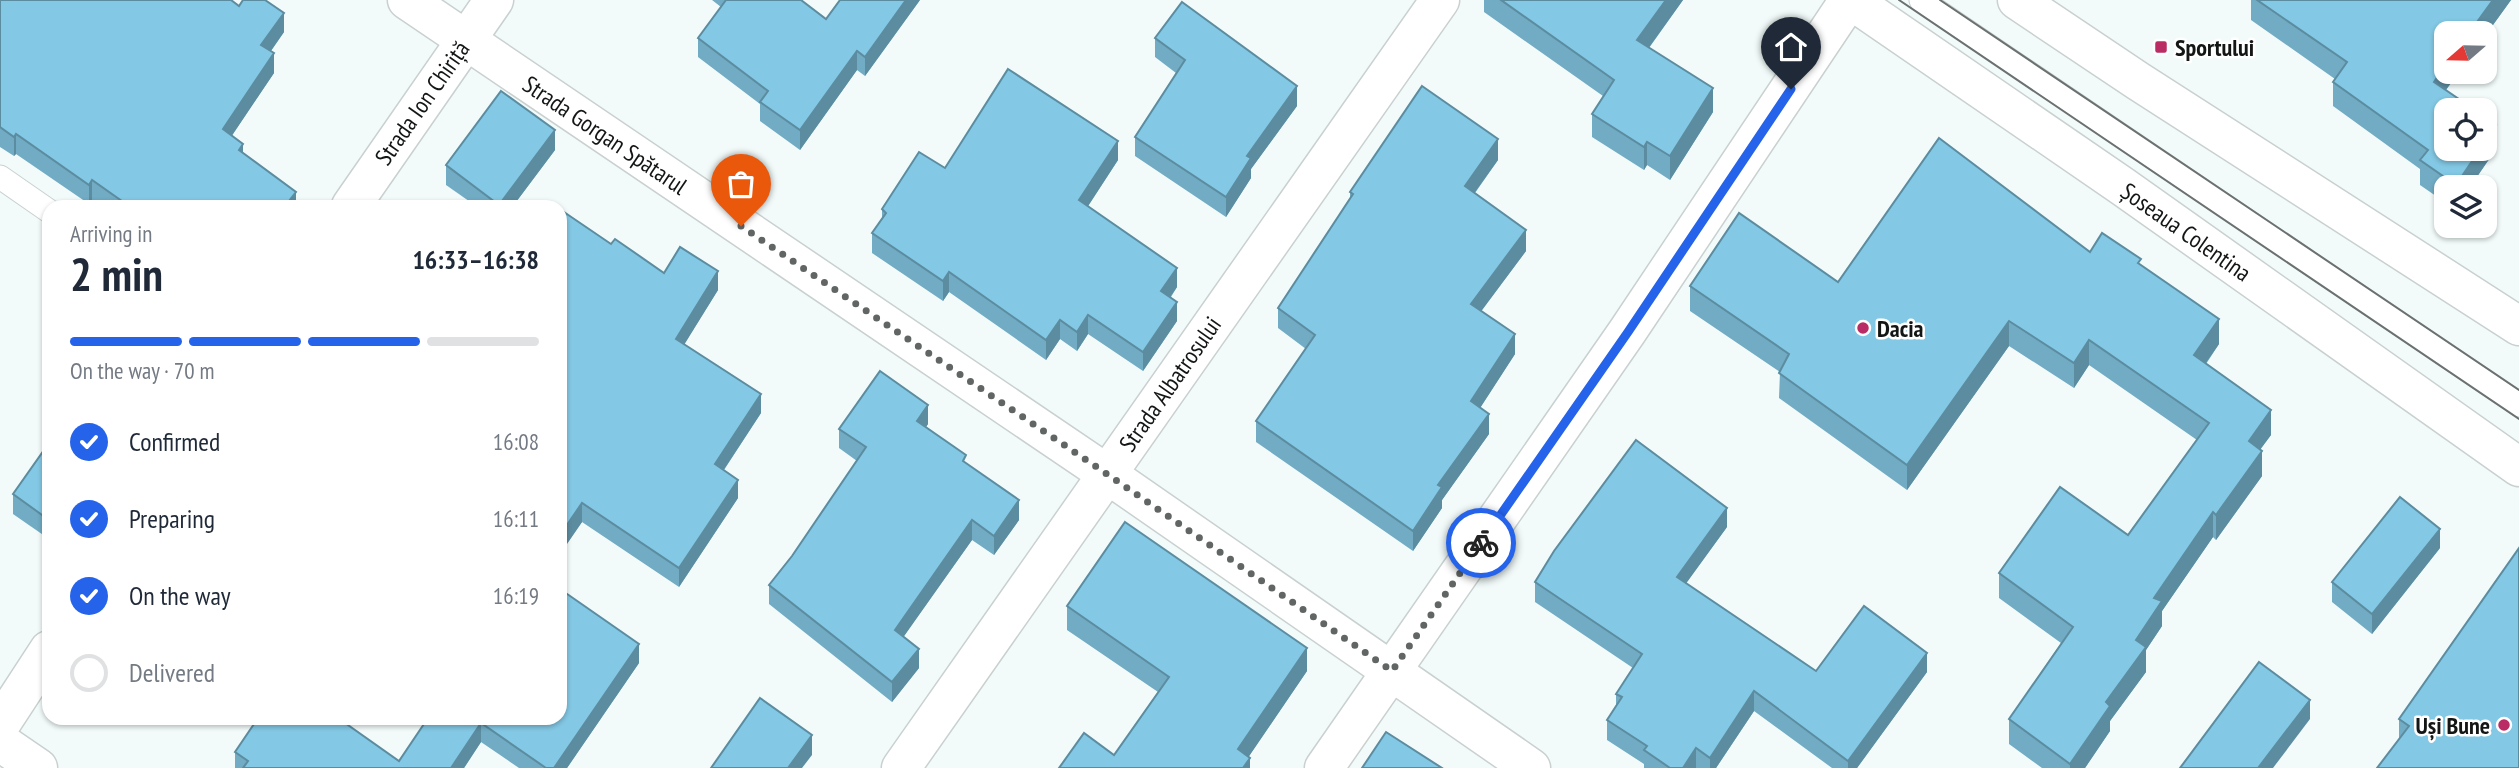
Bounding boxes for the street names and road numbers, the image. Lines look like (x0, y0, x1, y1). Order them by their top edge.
street label: Strada Ion Chiriță (368, 35, 476, 171)
street label: Strada Gorgan Spătarul (517, 69, 693, 202)
street label: Șoseaua Colentina (2115, 176, 2257, 288)
street label: Strada Albatrosului (1112, 311, 1228, 457)

